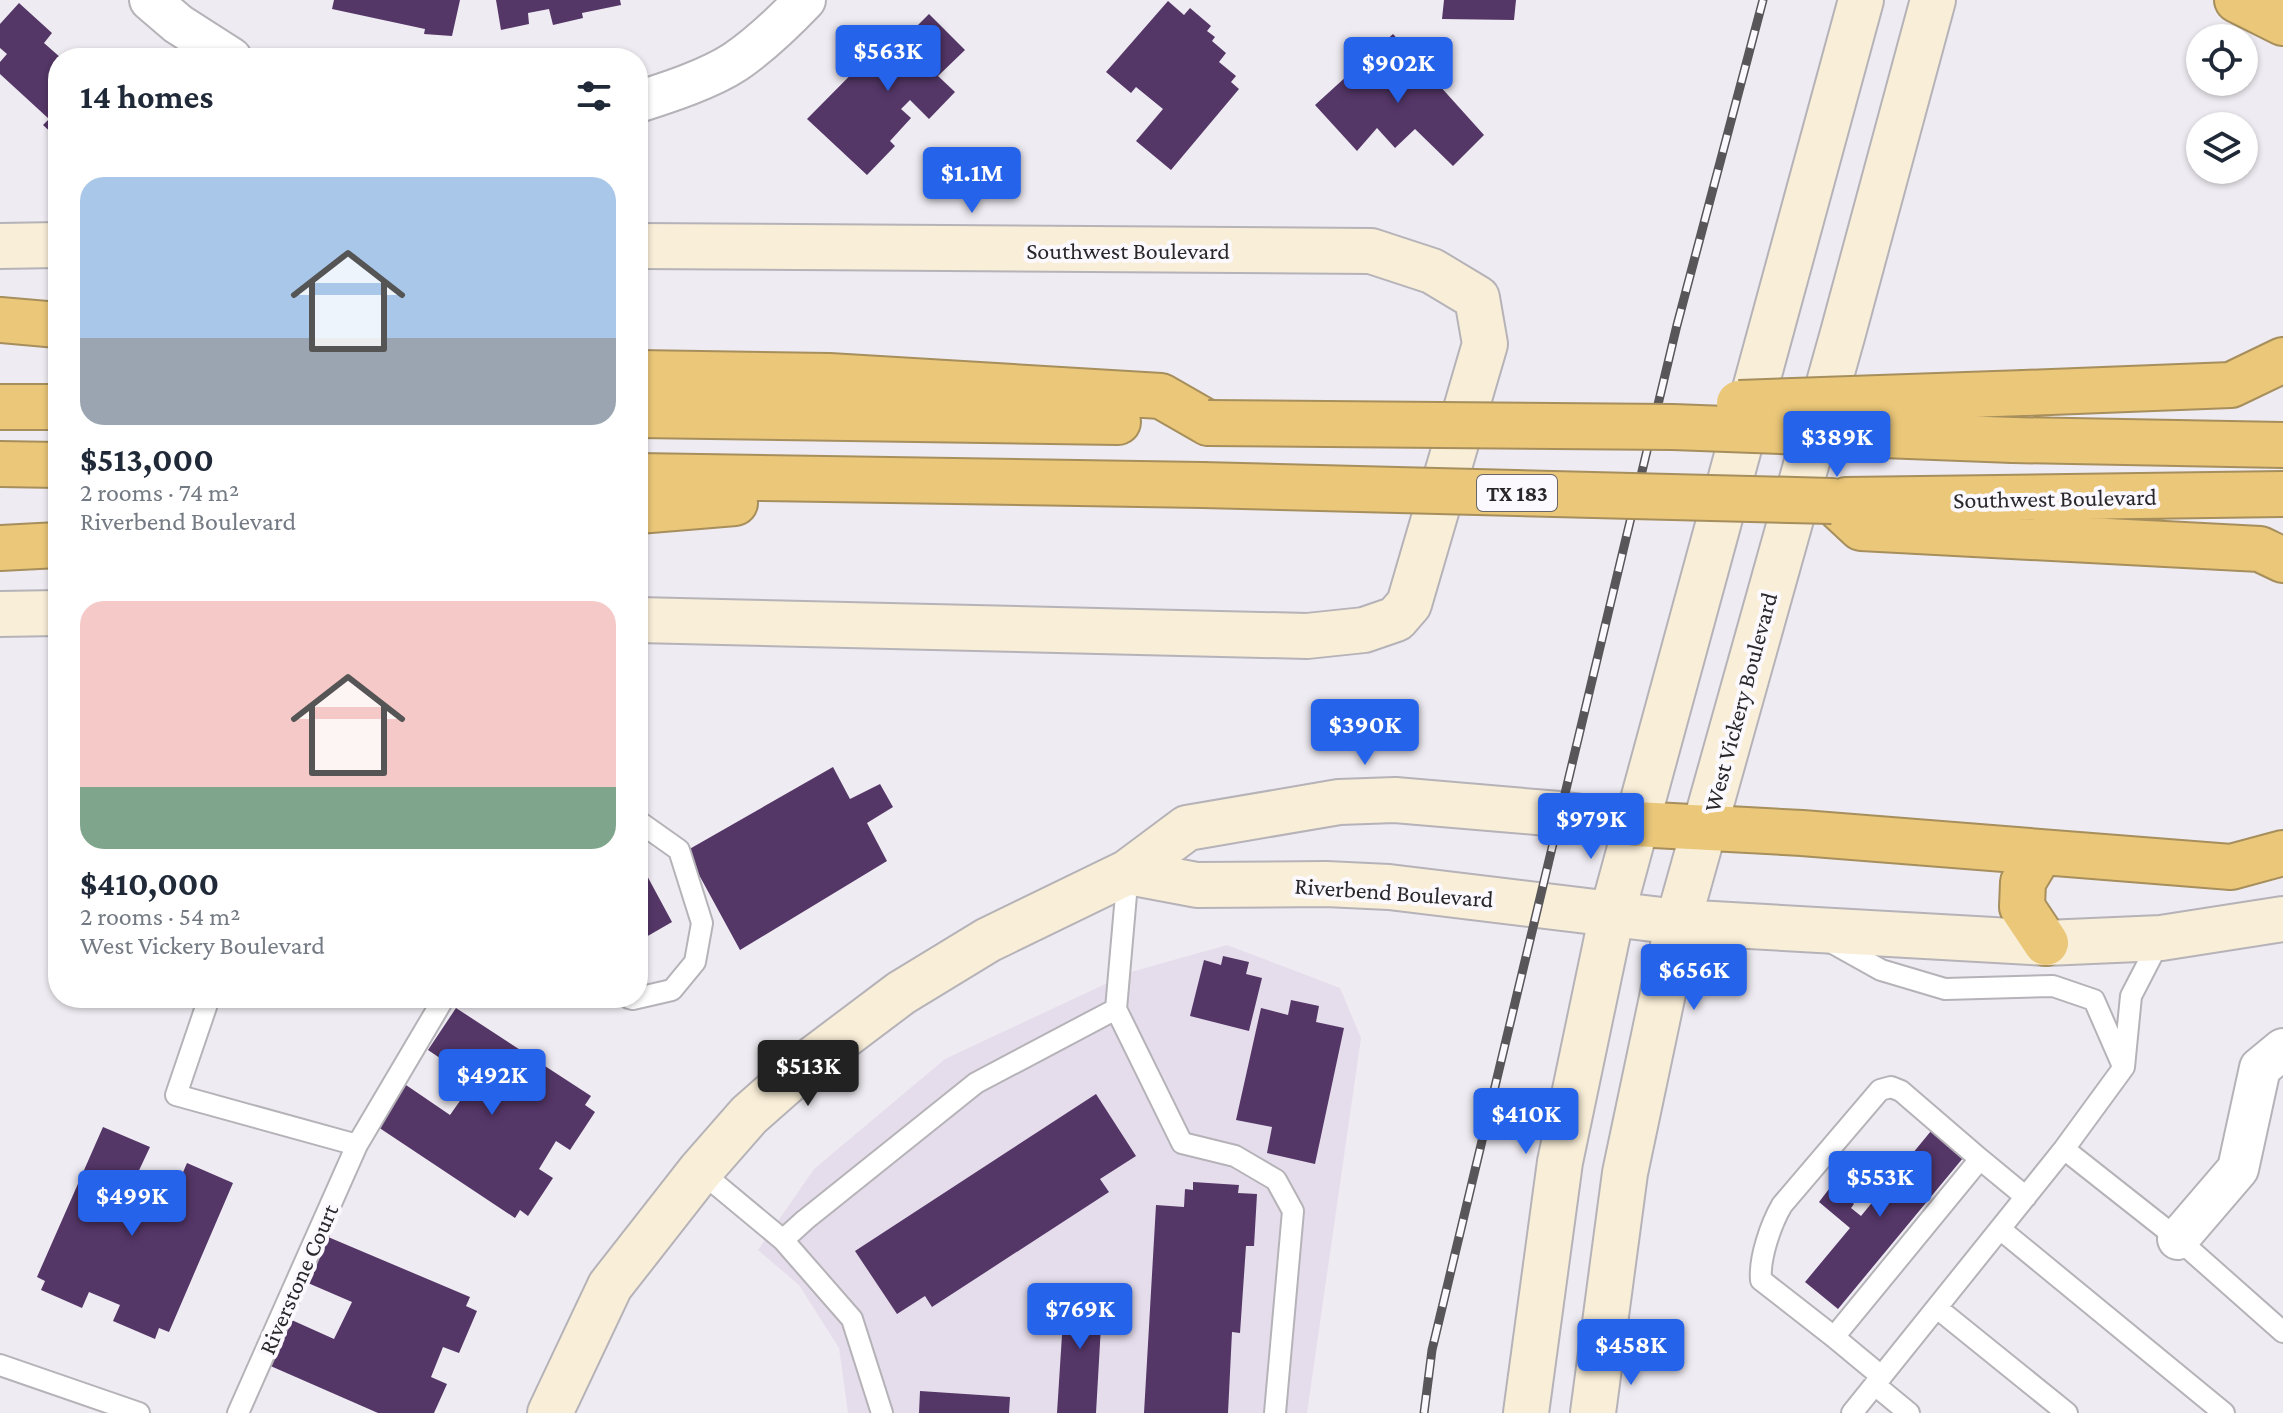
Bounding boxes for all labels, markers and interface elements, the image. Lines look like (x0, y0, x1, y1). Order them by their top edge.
map controls (2186, 24, 2258, 184)
button: locate (2186, 24, 2258, 96)
pin: $563K (832, 25, 944, 93)
text: $563K (854, 36, 922, 65)
pin: $902K (1342, 37, 1454, 105)
text: $902K (1362, 48, 1434, 77)
icon: filters (572, 74, 616, 118)
text: 14 homes (80, 78, 213, 115)
button: layers (2186, 112, 2258, 184)
pin: $1.1M (916, 147, 1028, 215)
text: $1.1M (941, 158, 1003, 187)
icon: home (276, 229, 420, 373)
street label: Southwest Boulevard (1026, 237, 1230, 264)
pin: $389K (1781, 411, 1893, 479)
text: $389K (1801, 422, 1873, 451)
text: $513,000 (80, 441, 214, 478)
road number: TX 183 (1477, 475, 1557, 511)
text: 2 rooms · 74 m² (80, 478, 239, 507)
street label: Southwest Boulevard (1953, 483, 2157, 513)
text: Riverbend Boulevard (80, 507, 296, 536)
street label: West Vickery Boulevard (1698, 589, 1782, 815)
icon: home (276, 653, 420, 797)
pin: $390K (1309, 699, 1421, 767)
text: $390K (1329, 710, 1401, 739)
pin: $979K (1535, 793, 1647, 861)
text: $979K (1556, 804, 1626, 833)
text: $410,000 (80, 865, 219, 902)
street label: Riverbend Boulevard (1294, 872, 1495, 912)
text: 2 rooms · 54 m² (80, 902, 240, 931)
text: West Vickery Boulevard (80, 931, 325, 960)
pin: $656K (1638, 944, 1750, 1012)
text: $656K (1659, 955, 1729, 984)
pin: $513K (752, 1040, 864, 1108)
pin: $492K (436, 1049, 548, 1117)
text: $513K (776, 1051, 840, 1080)
text: $492K (457, 1060, 527, 1089)
pin: $410K (1470, 1088, 1582, 1156)
text: $410K (1491, 1099, 1561, 1128)
pin: $553K (1824, 1151, 1936, 1219)
text: $553K (1847, 1162, 1913, 1191)
pin: $499K (76, 1170, 188, 1238)
text: $499K (96, 1181, 168, 1210)
street label: Riverstone Court (253, 1199, 344, 1358)
pin: $769K (1024, 1283, 1136, 1351)
text: $769K (1045, 1294, 1115, 1323)
pin: $458K (1575, 1319, 1687, 1387)
text: $458K (1595, 1330, 1667, 1359)

